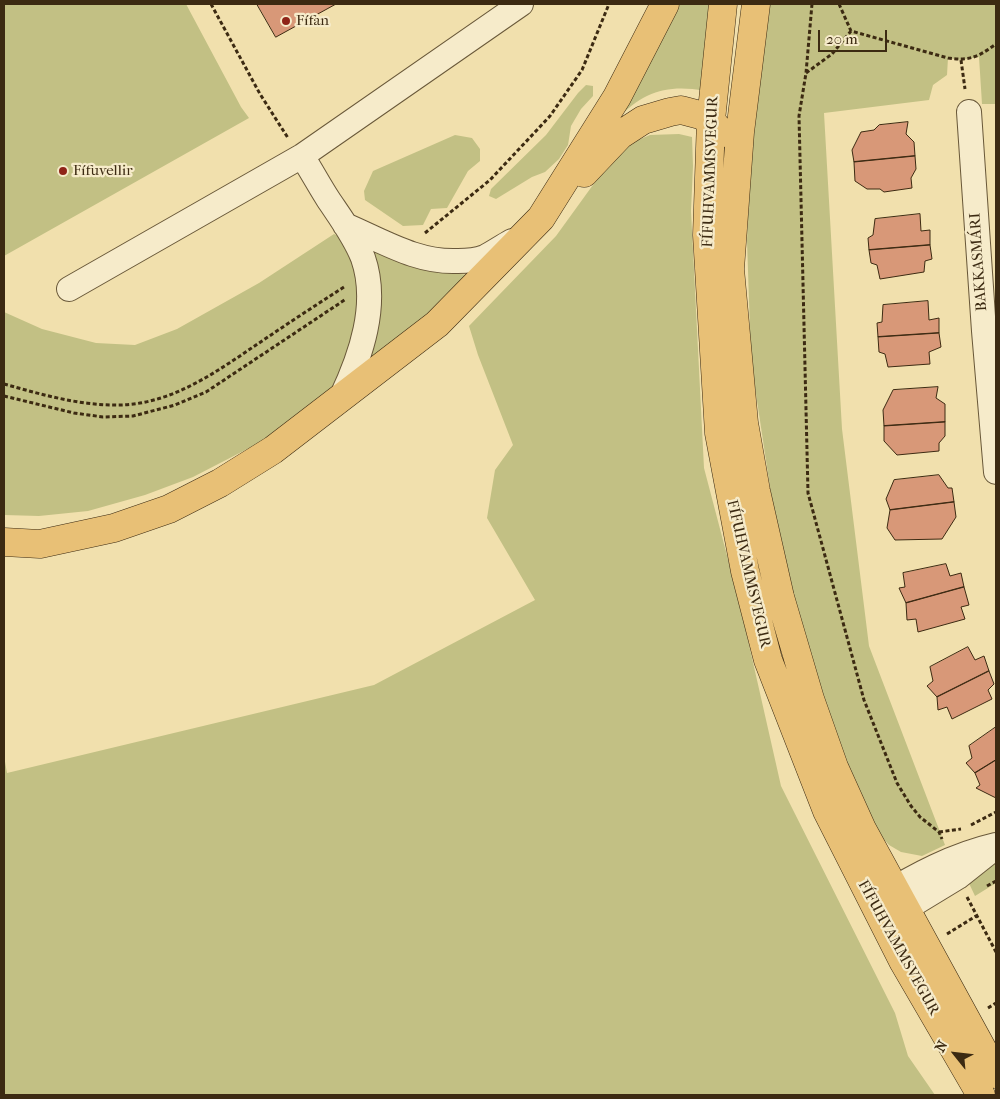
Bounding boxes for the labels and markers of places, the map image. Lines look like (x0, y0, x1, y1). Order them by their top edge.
place label: Fífan (296, 12, 329, 30)
marker: Fífan (280, 15, 292, 27)
place label: Fífuvellir (73, 162, 133, 180)
marker: Fífuvellir (57, 165, 69, 177)

